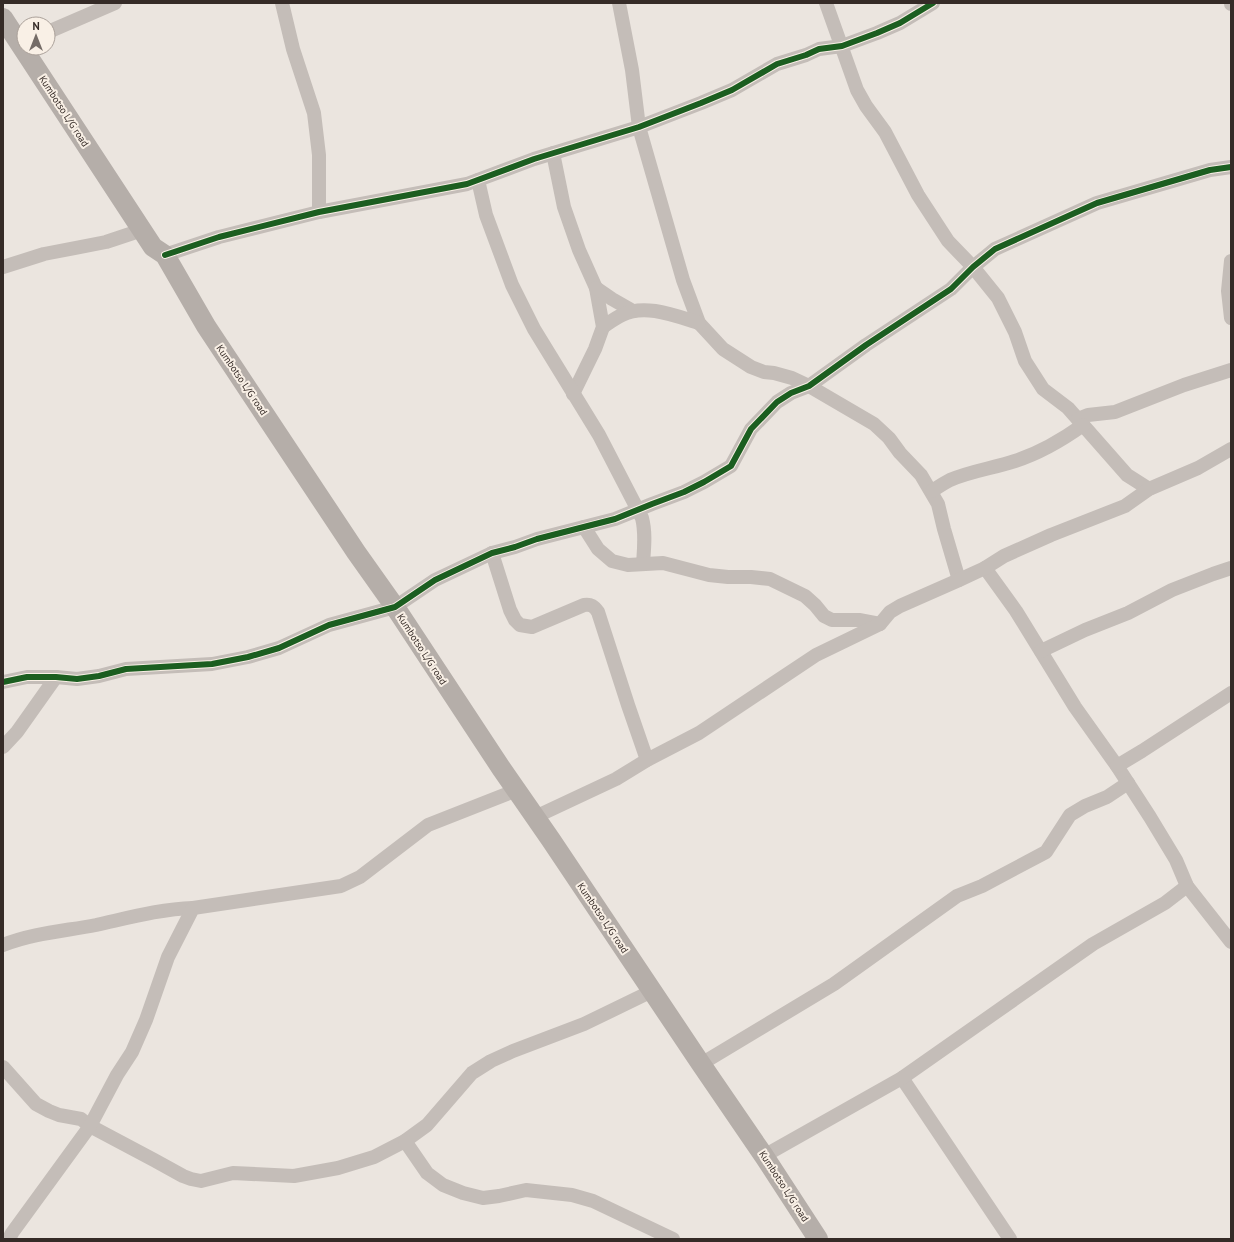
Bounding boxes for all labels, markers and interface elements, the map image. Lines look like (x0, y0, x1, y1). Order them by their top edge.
north arrow (16, 16, 56, 56)
text: N (32, 19, 40, 33)
street label: Kumbotso L/G road (36, 73, 92, 149)
street label: Kumbotso L/G road (214, 342, 270, 418)
street label: Kumbotso L/G road (394, 611, 450, 687)
street label: Kumbotso L/G road (575, 880, 631, 956)
street label: Kumbotso L/G road (756, 1148, 812, 1224)

